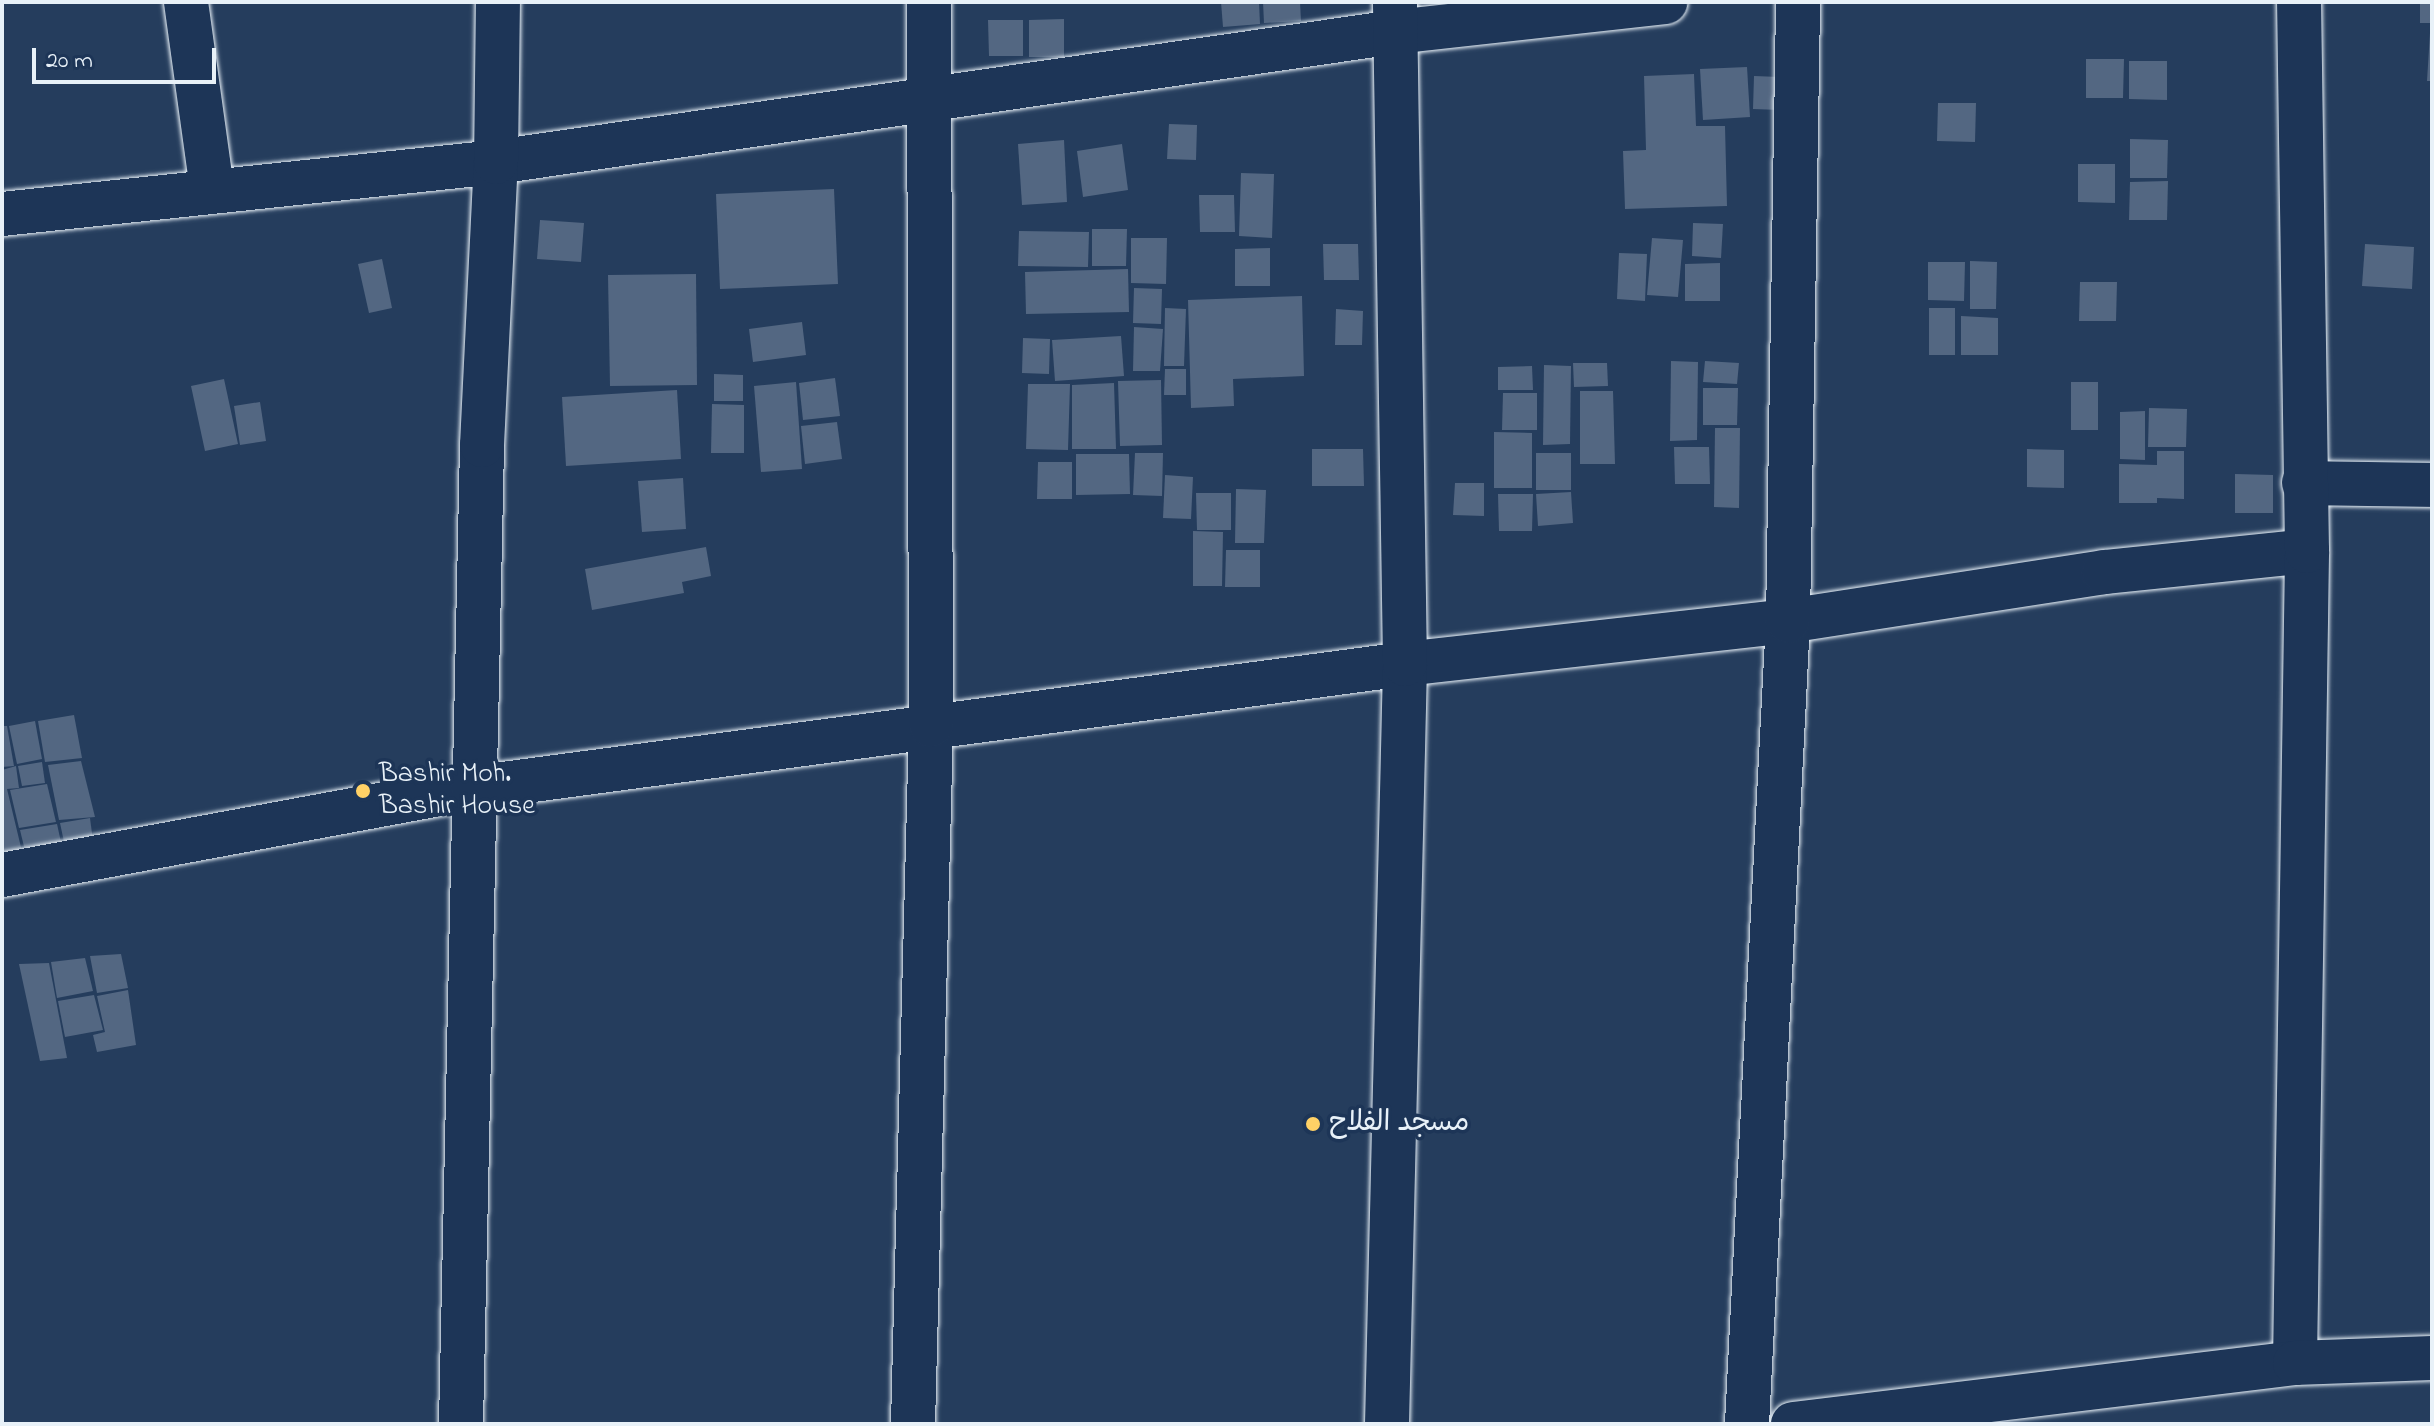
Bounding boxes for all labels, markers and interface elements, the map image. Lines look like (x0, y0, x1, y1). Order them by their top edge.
scale bar (36, 32, 220, 82)
text: 20 m (46, 44, 93, 79)
place label: Bashir Moh. Bashir House (379, 758, 535, 824)
marker: Bashir Moh. Bashir House (354, 782, 372, 800)
place label: مسجد الفلاح (1329, 1107, 1469, 1141)
marker: مسجد الفلاح (1304, 1115, 1322, 1133)

